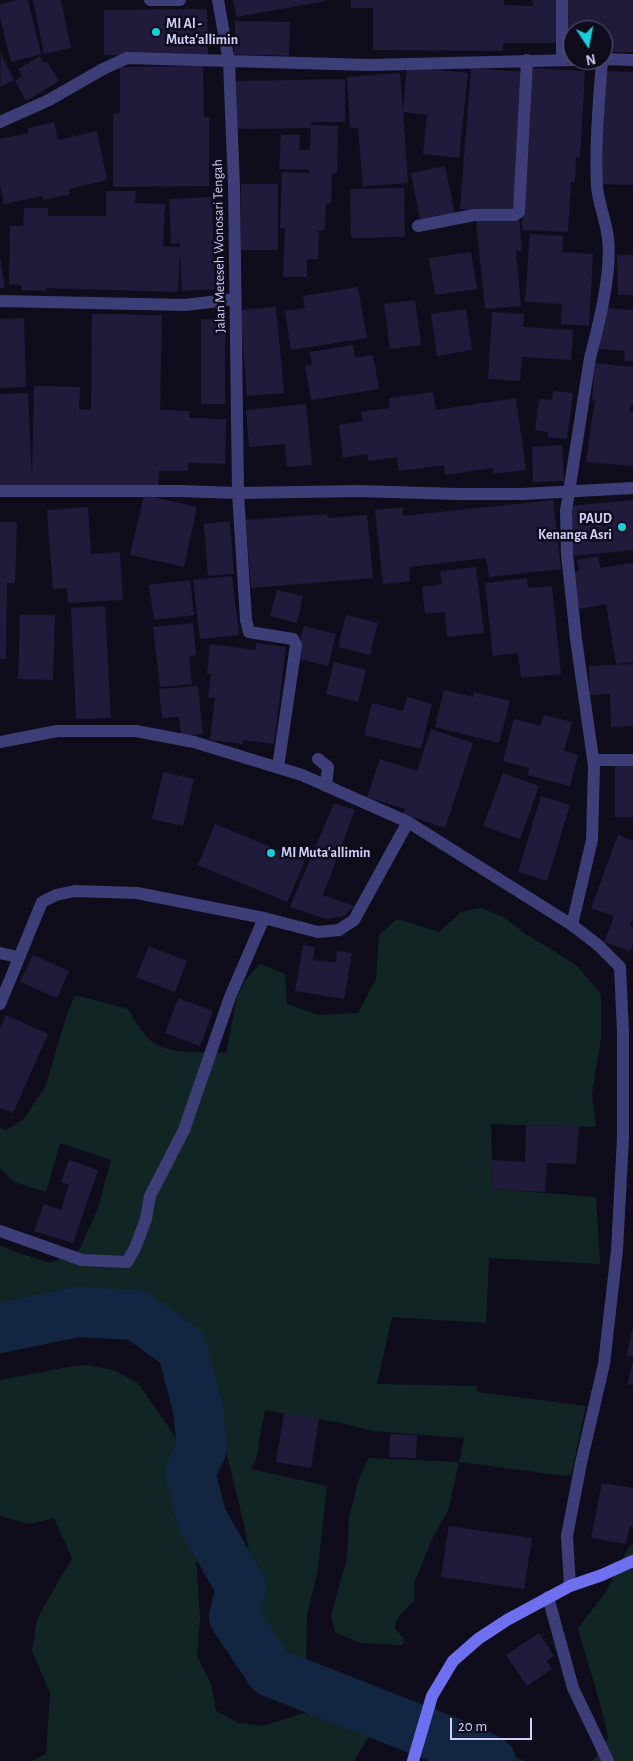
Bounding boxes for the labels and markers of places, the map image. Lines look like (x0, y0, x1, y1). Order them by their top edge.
place label: MI Al - Muta'allimin (166, 16, 238, 48)
marker: MI Al - Muta'allimin (150, 26, 162, 38)
place label: PAUD Kenanga Asri (538, 511, 612, 544)
marker: PAUD Kenanga Asri (616, 521, 628, 533)
place label: MI Muta'allimin (281, 845, 371, 861)
marker: MI Muta'allimin (265, 847, 277, 859)

